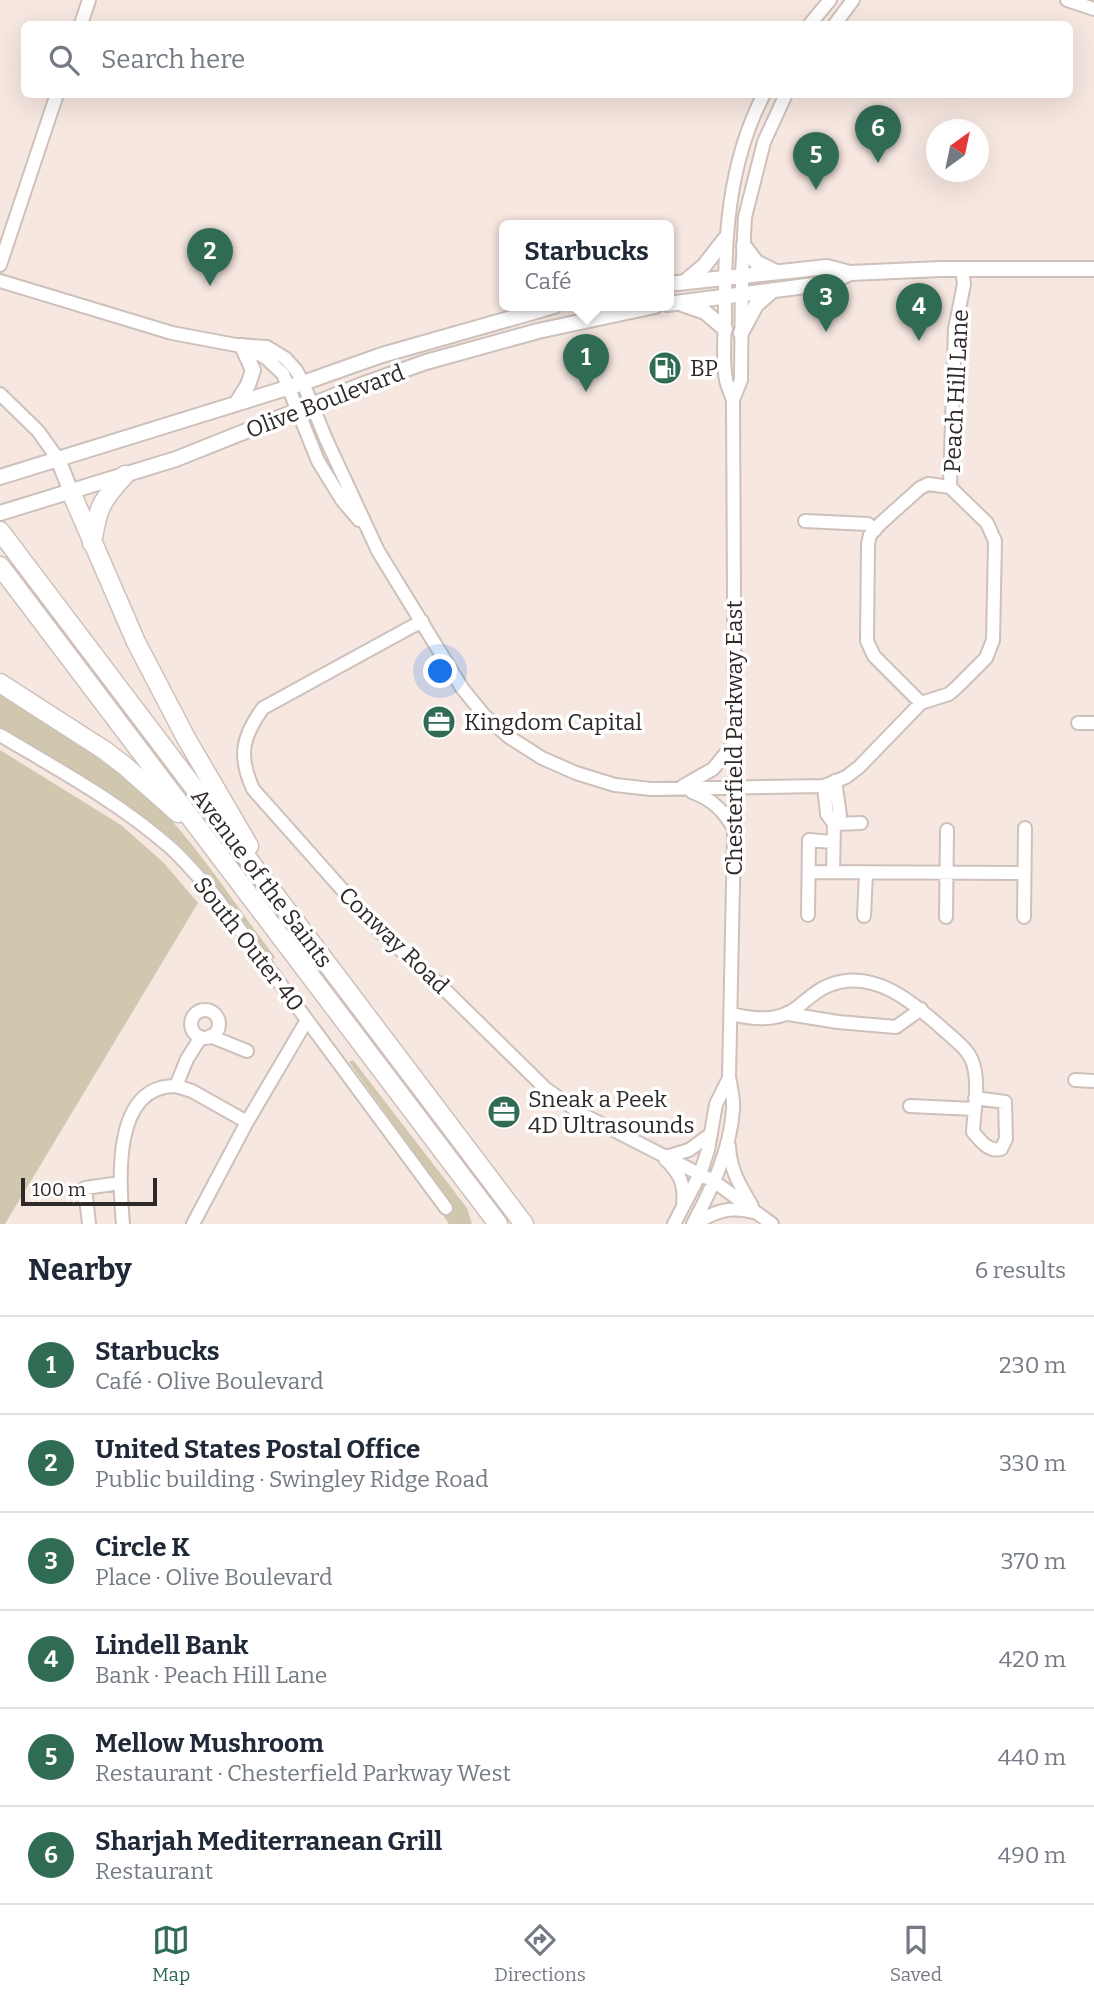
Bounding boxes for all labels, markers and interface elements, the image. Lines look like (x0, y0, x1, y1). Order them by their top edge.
search box (21, 21, 1073, 98)
icon: search (45, 41, 83, 79)
text: Search here (101, 44, 245, 75)
pin: 6 (855, 105, 901, 163)
north arrow (926, 119, 989, 182)
pin: 5 (793, 132, 839, 190)
popup (499, 220, 674, 311)
pin: 2 (187, 228, 233, 286)
text: Starbucks (524, 236, 649, 267)
text: Café (524, 267, 572, 295)
pin: 3 (803, 274, 849, 332)
pin: 4 (896, 283, 942, 341)
street label: Peach Hill Lane (938, 308, 974, 474)
pin: 1 (563, 334, 609, 392)
fuel station icon: BP (646, 349, 684, 387)
place label: BP (690, 354, 718, 382)
street label: Olive Boulevard (242, 358, 408, 444)
street label: Chesterfield Parkway East (720, 600, 748, 876)
your location (423, 654, 457, 688)
office icon: Kingdom Capital (420, 703, 458, 741)
place label: Kingdom Capital (464, 708, 642, 736)
street label: Avenue of the Saints (185, 783, 339, 973)
street label: South Outer 40 (188, 871, 310, 1017)
street label: Conway Road (333, 881, 455, 1000)
place label: Sneak a Peek 4D Ultrasounds (528, 1085, 695, 1139)
office icon: Sneak a Peek 4D Ultrasounds (485, 1093, 523, 1131)
scale bar (21, 1175, 158, 1207)
text: 100 m (32, 1178, 86, 1201)
text: Nearby (28, 1252, 132, 1288)
text: 6 results (975, 1256, 1066, 1284)
text: Starbucks (95, 1336, 220, 1367)
text: 1 (46, 1351, 56, 1379)
text: 230 m (999, 1351, 1066, 1379)
text: Café · Olive Boulevard (95, 1367, 324, 1395)
text: United States Postal Office (95, 1434, 420, 1465)
text: 2 (45, 1449, 57, 1477)
text: 330 m (999, 1449, 1066, 1477)
text: Public building · Swingley Ridge Road (95, 1465, 489, 1493)
text: Circle K (95, 1532, 190, 1563)
text: 3 (44, 1547, 58, 1575)
text: 370 m (1000, 1547, 1066, 1575)
text: Place · Olive Boulevard (95, 1563, 333, 1591)
text: Lindell Bank (95, 1630, 248, 1661)
text: 4 (44, 1645, 58, 1673)
text: 420 m (999, 1645, 1066, 1673)
text: Bank · Peach Hill Lane (95, 1661, 327, 1689)
text: Mellow Mushroom (95, 1728, 324, 1759)
text: 5 (45, 1743, 57, 1771)
text: 440 m (998, 1743, 1066, 1771)
text: Restaurant · Chesterfield Parkway West (95, 1759, 511, 1787)
text: Sharjah Mediterranean Grill (95, 1826, 442, 1857)
text: 6 (44, 1841, 58, 1869)
text: 490 m (998, 1841, 1066, 1869)
text: Restaurant (95, 1857, 213, 1885)
tab: Map (152, 1921, 190, 1986)
tab: Directions (494, 1921, 586, 1986)
tab: Saved (890, 1921, 942, 1986)

